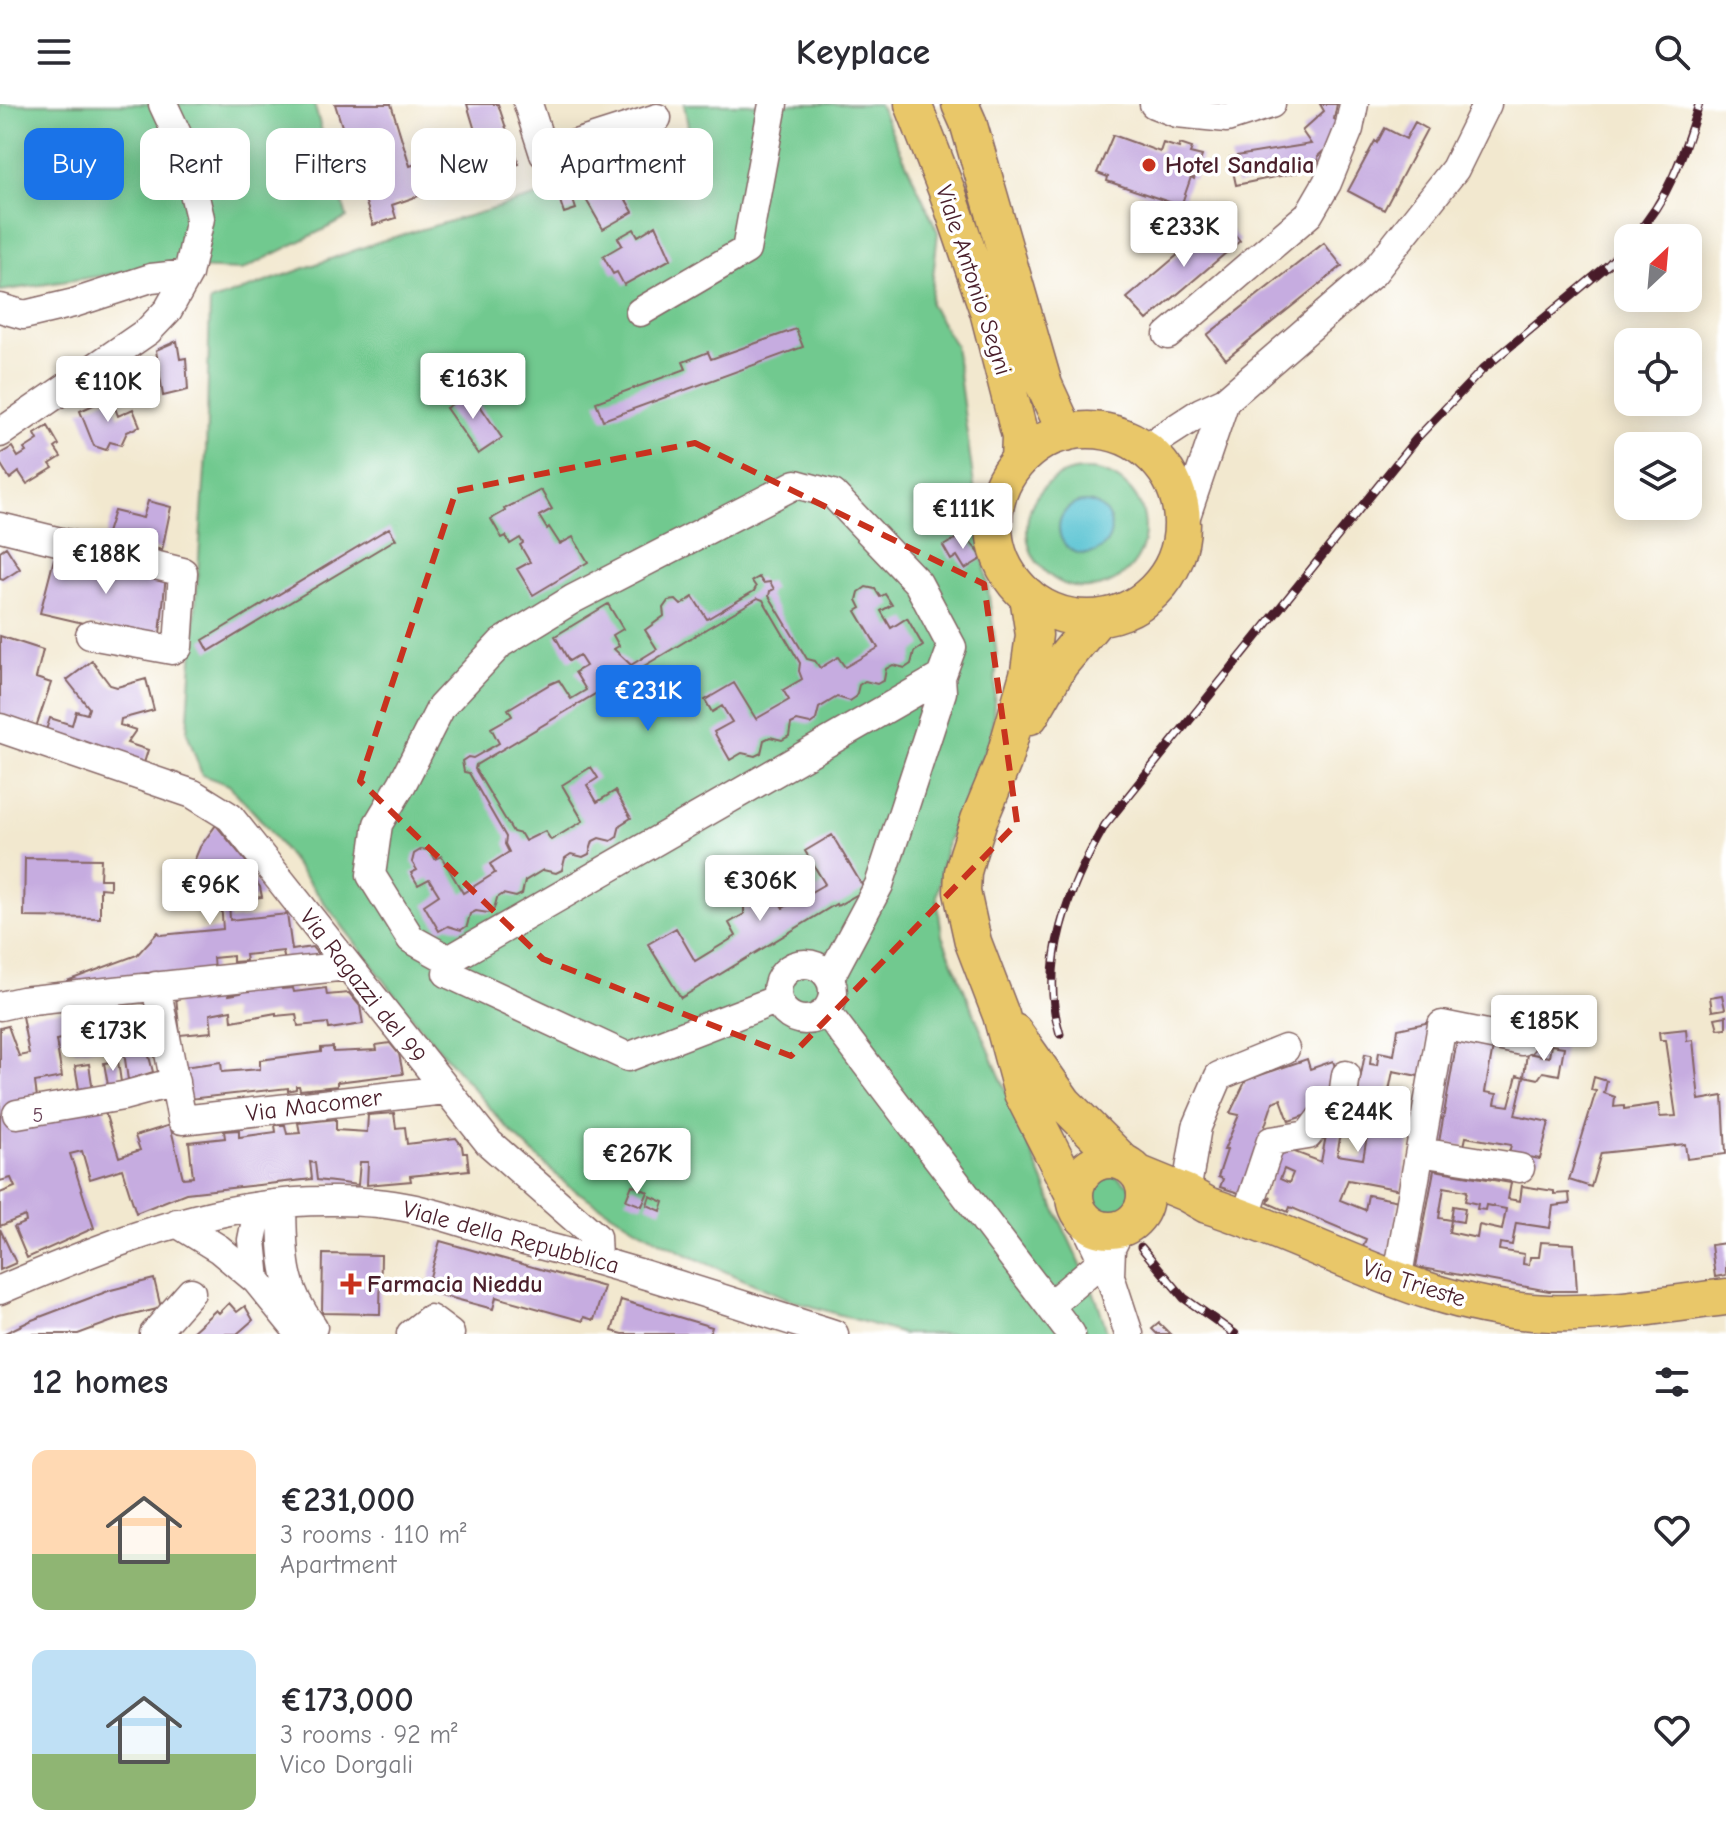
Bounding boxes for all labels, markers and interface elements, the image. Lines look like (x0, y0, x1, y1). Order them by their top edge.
icon: menu (32, 30, 76, 74)
icon: search (1650, 30, 1694, 74)
text: Keyplace (796, 32, 930, 73)
chip: Buy (24, 128, 124, 200)
chip: Rent (140, 128, 250, 200)
chip: Filters (266, 128, 395, 200)
chip: New (411, 128, 516, 200)
chip: Apartment (532, 128, 713, 200)
place label: Hotel Sandalia (1165, 151, 1314, 179)
marker: Hotel Sandalia (1140, 156, 1158, 174)
street label: Viale Antonio Segni (930, 181, 1018, 379)
pin: €233K (1128, 201, 1240, 269)
text: €233K (1148, 212, 1220, 242)
north arrow (1614, 224, 1702, 312)
map controls (1614, 224, 1702, 520)
button: locate (1614, 328, 1702, 416)
pin: €163K (417, 353, 529, 421)
pin: €110K (52, 356, 164, 424)
text: €163K (438, 364, 508, 394)
text: €110K (74, 367, 142, 397)
button: layers (1614, 432, 1702, 520)
pin: €111K (907, 483, 1019, 551)
text: €111K (931, 494, 995, 524)
pin: €188K (50, 528, 162, 596)
text: €188K (71, 539, 141, 569)
pin: €231K (592, 665, 704, 733)
text: €231K (614, 676, 682, 706)
pin: €306K (704, 855, 816, 923)
pin: €96K (163, 859, 257, 927)
text: €306K (723, 866, 797, 896)
text: €96K (180, 870, 240, 900)
street label: Via Ragazzi del 99 (294, 903, 432, 1069)
pin: €185K (1488, 995, 1600, 1063)
pin: €173K (57, 1005, 169, 1073)
text: €185K (1509, 1006, 1579, 1036)
text: €173K (79, 1016, 147, 1046)
street label: Via Macomer (244, 1083, 384, 1127)
pin: €244K (1302, 1086, 1414, 1154)
text: €244K (1323, 1097, 1393, 1127)
house number: 5 (33, 1104, 43, 1127)
pin: €267K (581, 1128, 693, 1196)
text: €267K (602, 1139, 672, 1169)
street label: Viale della Repubblica (400, 1195, 622, 1279)
street label: Via Trieste (1359, 1253, 1469, 1313)
place label: Farmacia Nieddu (367, 1270, 543, 1298)
marker: Farmacia Nieddu (342, 1275, 360, 1293)
icon: filters (1650, 1360, 1694, 1404)
text: 12 homes (32, 1362, 168, 1402)
text: €231,000 (280, 1480, 415, 1520)
icon: home (96, 1482, 192, 1578)
icon: heart (1650, 1508, 1694, 1552)
text: 3 rooms · 110 m² (280, 1520, 467, 1550)
text: Apartment (280, 1550, 396, 1580)
text: €173,000 (280, 1680, 414, 1720)
icon: home (96, 1682, 192, 1778)
icon: heart (1650, 1708, 1694, 1752)
text: 3 rooms · 92 m² (280, 1720, 458, 1750)
text: Vico Dorgali (280, 1750, 413, 1780)

